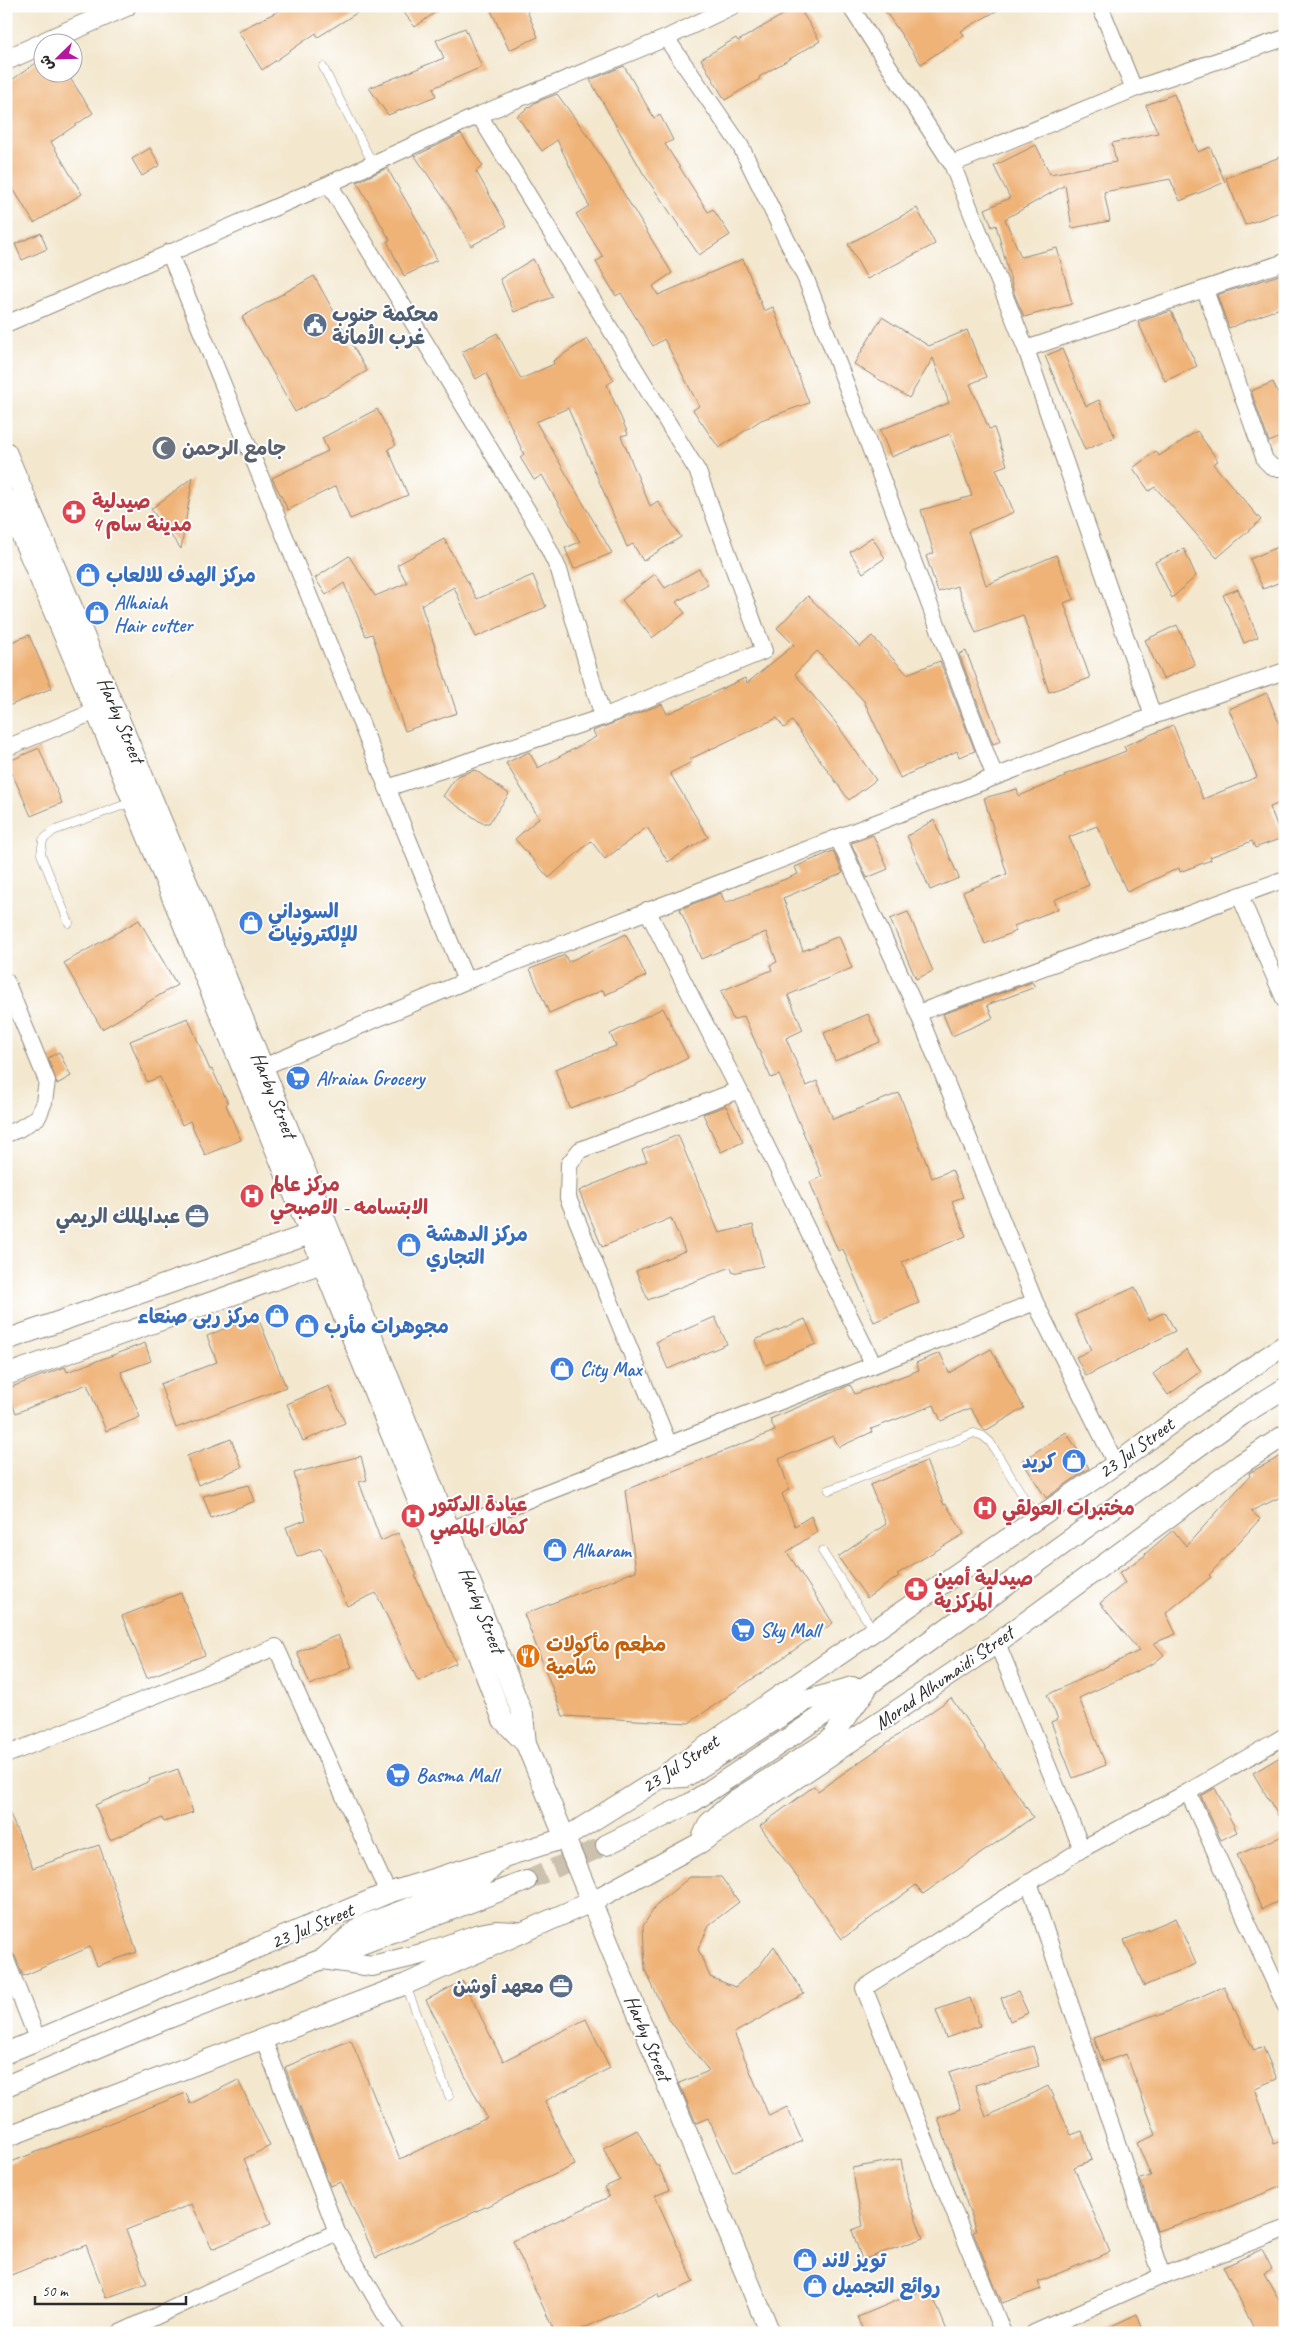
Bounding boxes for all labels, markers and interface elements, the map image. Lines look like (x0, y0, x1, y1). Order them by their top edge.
north arrow (32, 32, 82, 82)
text: ش (36, 52, 57, 73)
place label: محكمة جنوب غرب الأمانة (332, 302, 439, 350)
public building icon: محكمة جنوب غرب الأمانة (302, 312, 328, 338)
mosque icon: جامع الرحمن (151, 435, 177, 461)
place label: جامع الرحمن (182, 436, 286, 463)
place label: صيدلية مدينة سام 4 (92, 489, 192, 539)
pharmacy icon: صيدلية مدينة سام 4 (61, 499, 87, 525)
shop icon: مركز الهدف للالعاب (75, 562, 101, 588)
place label: مركز الهدف للالعاب (106, 563, 256, 588)
place label: Alhaiah Hair cutter (114, 590, 195, 638)
shop icon: Alhaiah Hair cutter (84, 600, 110, 626)
street label: Harby Street (92, 673, 152, 770)
place label: السوداني للإلكترونيات (268, 899, 358, 948)
shop icon: السوداني للإلكترونيات (238, 910, 264, 936)
street label: Harby Street (245, 1048, 304, 1145)
supermarket icon: Alraian Grocery (285, 1065, 311, 1091)
place label: Alraian Grocery (316, 1066, 427, 1091)
place label: مركز عالم الابتسامه - الاصبحي (270, 1172, 428, 1225)
hospital icon: مركز عالم الابتسامه - الاصبحي (239, 1183, 265, 1209)
office icon: عبدالملك الريمي (184, 1203, 210, 1229)
place label: عبدالملك الريمي (56, 1204, 180, 1234)
place label: مركز الدهشة التجاري (426, 1222, 528, 1273)
shop icon: مركز الدهشة التجاري (396, 1232, 422, 1258)
shop icon: مركز ربى صنعاء (264, 1303, 290, 1329)
place label: مركز ربى صنعاء (138, 1304, 260, 1329)
shop icon: مجوهرات مأرب (294, 1313, 320, 1339)
place label: مجوهرات مأرب (324, 1314, 449, 1340)
shop icon: City Max (549, 1356, 575, 1382)
place label: City Max (580, 1357, 644, 1383)
street label: 23 Jul Street (1093, 1411, 1181, 1484)
shop icon: كريد (1061, 1448, 1087, 1474)
place label: كريد (1022, 1449, 1056, 1474)
place label: عيادة الدكتور كمال الملصي (428, 1492, 528, 1545)
hospital icon: مختبرات العولقي (972, 1495, 998, 1521)
place label: مختبرات العولقي (1002, 1496, 1135, 1526)
hospital icon: عيادة الدكتور كمال الملصي (400, 1503, 426, 1529)
shop icon: Alharam (542, 1537, 568, 1563)
place label: Alharam (572, 1538, 632, 1563)
street label: Harby Street (453, 1563, 512, 1660)
place label: صيدلية أمين المركزية (934, 1566, 1033, 1614)
pharmacy icon: صيدلية أمين المركزية (903, 1576, 929, 1602)
supermarket icon: Sky Mall (730, 1617, 756, 1643)
place label: Sky Mall (760, 1618, 824, 1644)
street label: Morad Alhumaidi Street (870, 1619, 1021, 1735)
place label: مطعم مأكولات شامية (546, 1632, 666, 1680)
restaurant icon: مطعم مأكولات شامية (515, 1643, 541, 1669)
street label: 23 Jul Street (637, 1728, 725, 1799)
supermarket icon: Basma Mall (385, 1762, 411, 1788)
place label: Basma Mall (416, 1763, 502, 1788)
street label: 23 Jul Street (267, 1896, 359, 1955)
office icon: معهد أوشن (548, 1973, 574, 1999)
place label: معهد أوشن (453, 1974, 544, 1999)
street label: Harby Street (619, 1991, 679, 2088)
shop icon: تويز لاند (792, 2247, 818, 2273)
place label: تويز لاند (822, 2248, 887, 2273)
shop icon: روائع التجميل (802, 2273, 828, 2299)
scale bar (35, 2274, 186, 2306)
place label: روائع التجميل (832, 2274, 940, 2300)
text: 50 m (42, 2282, 69, 2301)

